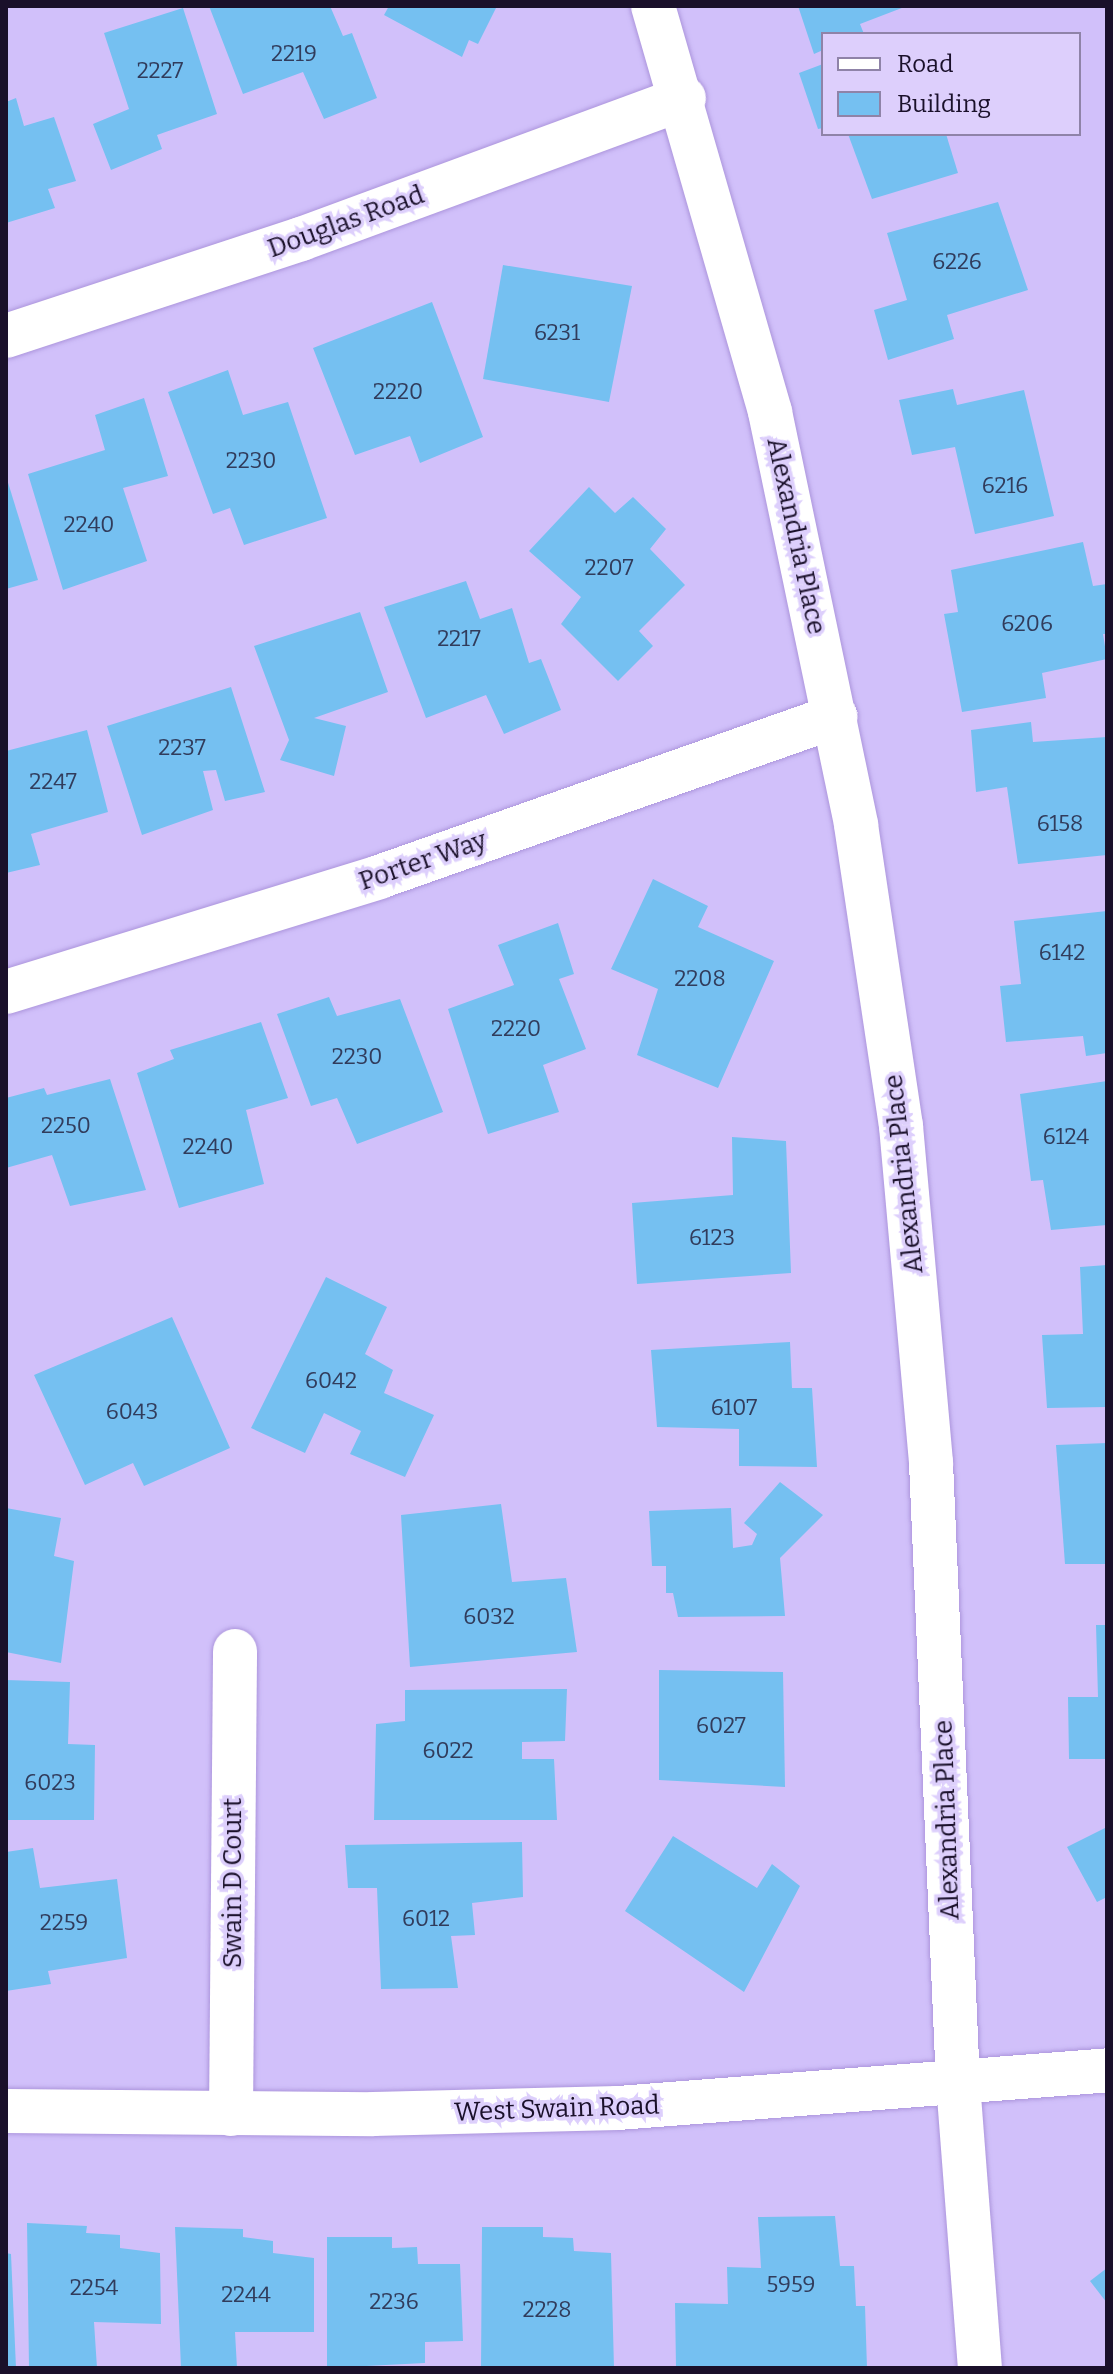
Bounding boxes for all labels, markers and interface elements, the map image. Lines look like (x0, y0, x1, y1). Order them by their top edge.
legend (821, 32, 1081, 136)
house number: 2219 (271, 41, 317, 67)
text: Road (897, 50, 953, 78)
house number: 2227 (137, 58, 183, 84)
text: Building (897, 90, 991, 118)
street label: Douglas Road (264, 179, 428, 265)
house number: 6226 (932, 249, 982, 275)
house number: 6231 (534, 320, 580, 346)
house number: 2220 (373, 379, 423, 405)
street label: Alexandria Place (760, 435, 832, 637)
house number: 2230 (226, 448, 276, 474)
house number: 6216 (982, 473, 1028, 499)
house number: 2240 (64, 512, 114, 538)
house number: 2207 (584, 555, 634, 581)
house number: 6206 (1001, 611, 1053, 637)
house number: 2217 (437, 626, 481, 652)
house number: 2237 (158, 735, 206, 761)
house number: 2247 (29, 769, 77, 795)
house number: 6158 (1037, 811, 1083, 837)
street label: Porter Way (355, 825, 491, 897)
house number: 6142 (1039, 940, 1085, 966)
house number: 2208 (674, 966, 726, 992)
house number: 2220 (491, 1016, 541, 1042)
house number: 2230 (332, 1044, 382, 1070)
street label: Alexandria Place (878, 1073, 930, 1275)
house number: 2250 (41, 1113, 91, 1139)
house number: 6124 (1043, 1124, 1089, 1150)
house number: 2240 (183, 1134, 233, 1160)
house number: 6123 (689, 1225, 735, 1251)
house number: 6042 (305, 1368, 357, 1394)
house number: 6107 (711, 1395, 757, 1421)
house number: 6043 (106, 1399, 158, 1425)
house number: 6032 (463, 1604, 515, 1630)
house number: 6027 (696, 1713, 746, 1739)
street label: Alexandria Place (928, 1719, 966, 1921)
house number: 6022 (423, 1738, 473, 1764)
house number: 6023 (24, 1770, 76, 1796)
street label: Swain D Court (217, 1798, 249, 1968)
house number: 6012 (402, 1906, 450, 1932)
house number: 2259 (40, 1910, 88, 1936)
street label: West Swain Road (454, 2090, 660, 2128)
house number: 5959 (767, 2272, 815, 2298)
house number: 2254 (70, 2275, 118, 2301)
house number: 2244 (221, 2282, 271, 2308)
house number: 2236 (369, 2289, 419, 2315)
house number: 2228 (522, 2297, 572, 2323)

